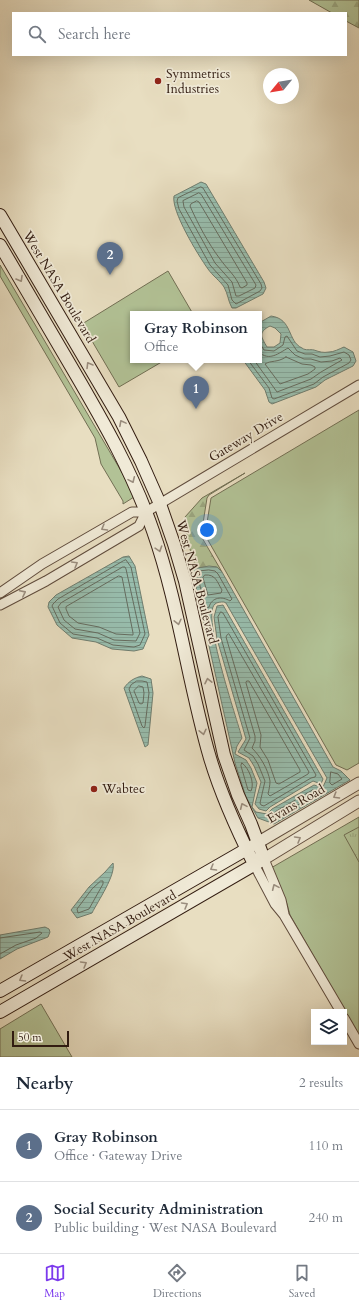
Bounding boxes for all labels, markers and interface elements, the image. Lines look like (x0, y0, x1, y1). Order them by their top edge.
search box (12, 12, 347, 56)
icon: search (26, 23, 48, 45)
text: Search here (58, 24, 131, 44)
place label: Symmetrics Industries (166, 65, 230, 98)
north arrow (263, 68, 299, 104)
marker: Symmetrics Industries (153, 76, 163, 86)
street label: West NASA Boulevard (18, 227, 100, 346)
pin: 2 (97, 242, 123, 275)
one-way arrow (15, 275, 22, 282)
popup (130, 311, 262, 363)
text: Gray Robinson (144, 318, 248, 338)
text: Office (144, 338, 178, 356)
one-way arrow (86, 362, 93, 369)
pin: 1 (183, 376, 209, 409)
street label: Gateway Drive (205, 408, 287, 466)
one-way arrow (119, 419, 126, 427)
one-way arrow (128, 476, 136, 483)
street label: West NASA Boulevard (171, 517, 222, 646)
your location (197, 520, 217, 540)
one-way arrow (101, 523, 108, 530)
one-way arrow (154, 545, 163, 552)
one-way arrow (71, 561, 78, 569)
one-way arrow (19, 591, 26, 598)
one-way arrow (174, 618, 182, 625)
one-way arrow (205, 678, 213, 684)
one-way arrow (199, 729, 207, 735)
place label: Wabtec (101, 780, 145, 798)
street label: Evans Road (264, 780, 328, 828)
marker: Wabtec (89, 784, 99, 794)
one-way arrow (333, 791, 340, 799)
one-way arrow (240, 803, 248, 811)
one-way arrow (293, 836, 300, 844)
one-way arrow (210, 864, 217, 871)
one-way arrow (272, 883, 280, 891)
street label: West NASA Boulevard (59, 886, 180, 966)
one-way arrow (181, 902, 188, 909)
one-way arrow (80, 961, 87, 968)
one-way arrow (19, 974, 26, 981)
map controls (311, 1009, 347, 1045)
button: layers (311, 1009, 347, 1045)
scale bar (12, 1029, 69, 1048)
text: 50 m (18, 1030, 42, 1045)
text: Nearby (16, 1072, 73, 1095)
text: 2 results (299, 1074, 343, 1092)
text: Gray Robinson (54, 1127, 158, 1147)
text: 1 (26, 1137, 32, 1155)
text: 110 m (309, 1137, 343, 1155)
text: Office · Gateway Drive (54, 1147, 182, 1165)
text: Social Security Administration (54, 1199, 264, 1219)
text: 2 (26, 1209, 32, 1227)
text: 240 m (309, 1209, 343, 1227)
text: Public building · West NASA Boulevard (54, 1219, 277, 1237)
tab: Map (44, 1262, 66, 1301)
tab: Directions (153, 1262, 201, 1301)
tab: Saved (289, 1262, 315, 1301)

